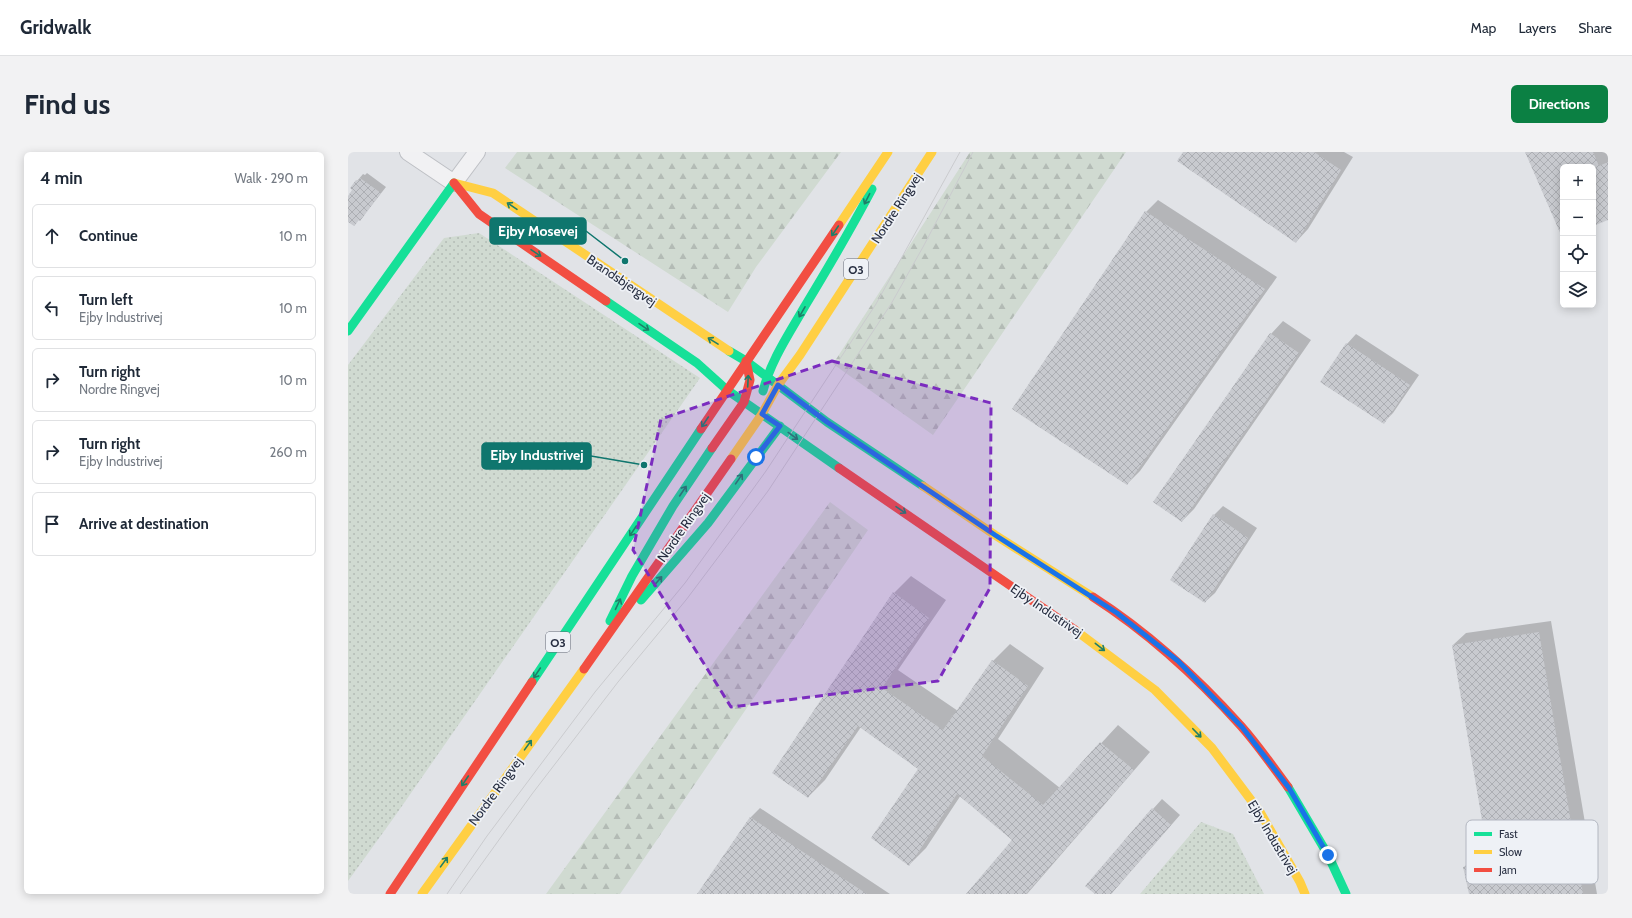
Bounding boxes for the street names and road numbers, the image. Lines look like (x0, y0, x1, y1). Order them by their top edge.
street label: Nordre Ringvej (867, 170, 926, 247)
street label: Brandsbjergvej (584, 251, 660, 310)
road number: O3 (844, 259, 868, 279)
street label: Nordre Ringvej (653, 489, 714, 565)
street label: Ejby Industrivej (1007, 580, 1086, 641)
road number: O3 (546, 632, 570, 652)
street label: Nordre Ringvej (465, 754, 526, 829)
street label: Ejby Industrivej (1244, 797, 1301, 877)

